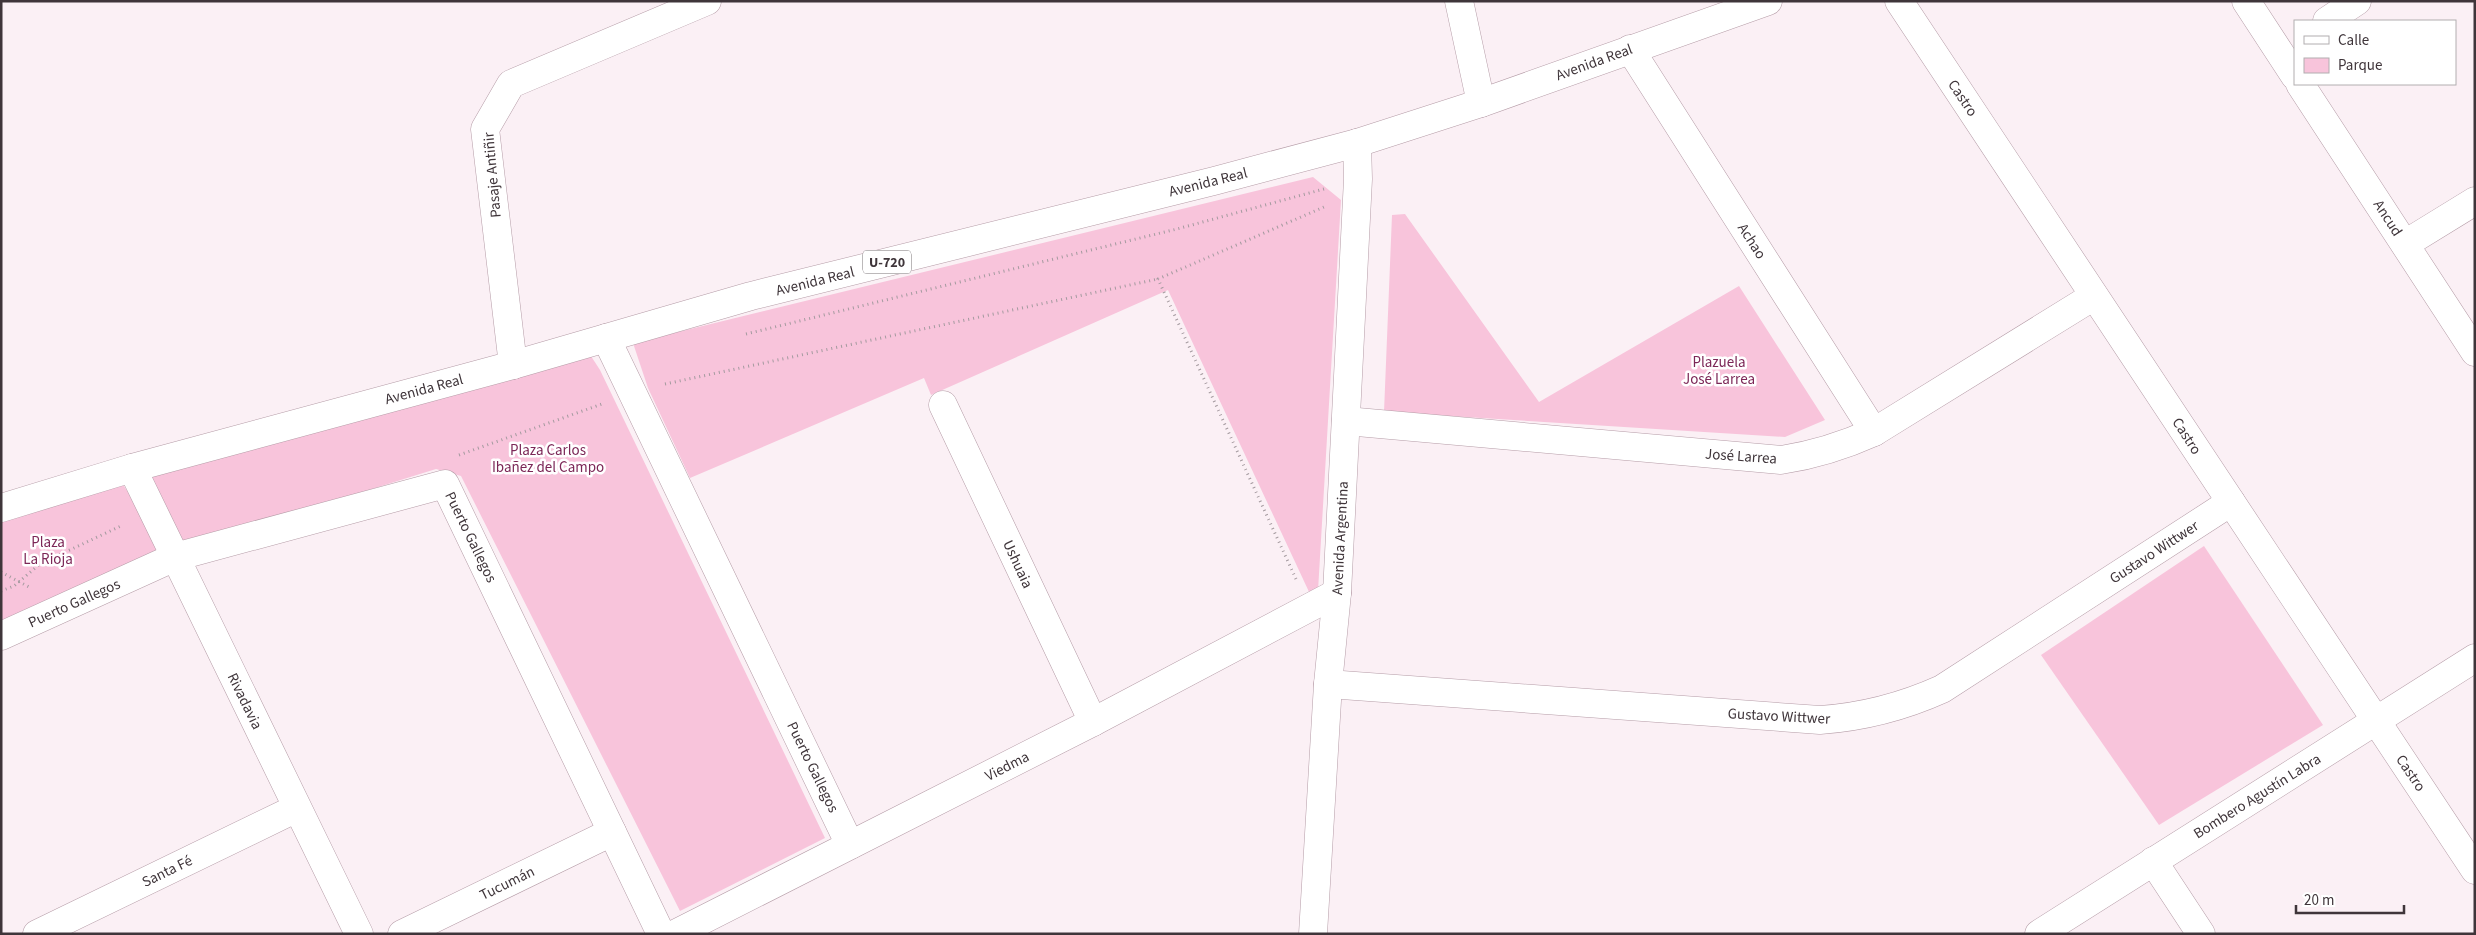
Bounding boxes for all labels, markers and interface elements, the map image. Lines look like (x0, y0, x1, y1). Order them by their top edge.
legend (2294, 20, 2456, 85)
text: Calle (2338, 30, 2369, 51)
street label: Avenida Real (1553, 39, 1636, 86)
text: Parque (2338, 55, 2382, 76)
street label: Castro (1943, 76, 1983, 121)
street label: Pasaje Antiñir (478, 131, 507, 219)
street label: Avenida Real (1167, 163, 1250, 202)
street label: Ancud (2368, 196, 2407, 241)
street label: Achao (1732, 219, 1771, 263)
road number: U-720 (863, 250, 911, 274)
street label: Avenida Real (774, 262, 857, 301)
park label: Plazuela José Larrea (1683, 352, 1755, 390)
street label: Avenida Real (383, 369, 466, 410)
street label: Castro (2167, 414, 2206, 459)
park label: Plaza Carlos Ibañez del Campo (492, 440, 604, 478)
street label: José Larrea (1704, 444, 1778, 469)
street label: Avenida Argentina (1327, 481, 1354, 595)
street label: Puerto Gallegos (439, 488, 502, 586)
street label: Gustavo Wittwer (2106, 515, 2204, 589)
park label: Plaza La Rioja (23, 532, 73, 570)
street label: Ushuaia (997, 537, 1038, 592)
street label: Puerto Gallegos (25, 574, 124, 633)
street label: Rivadavia (222, 669, 267, 733)
street label: Gustavo Wittwer (1727, 703, 1831, 730)
street label: Puerto Gallegos (781, 718, 844, 816)
street label: Viedma (981, 746, 1033, 787)
street label: Bombero Agustín Labra (2190, 749, 2325, 844)
street label: Castro (2391, 751, 2431, 796)
street label: Santa Fé (138, 850, 196, 893)
street label: Tucumán (476, 861, 538, 906)
scale bar (2296, 882, 2404, 914)
text: 20 m (2304, 890, 2334, 911)

